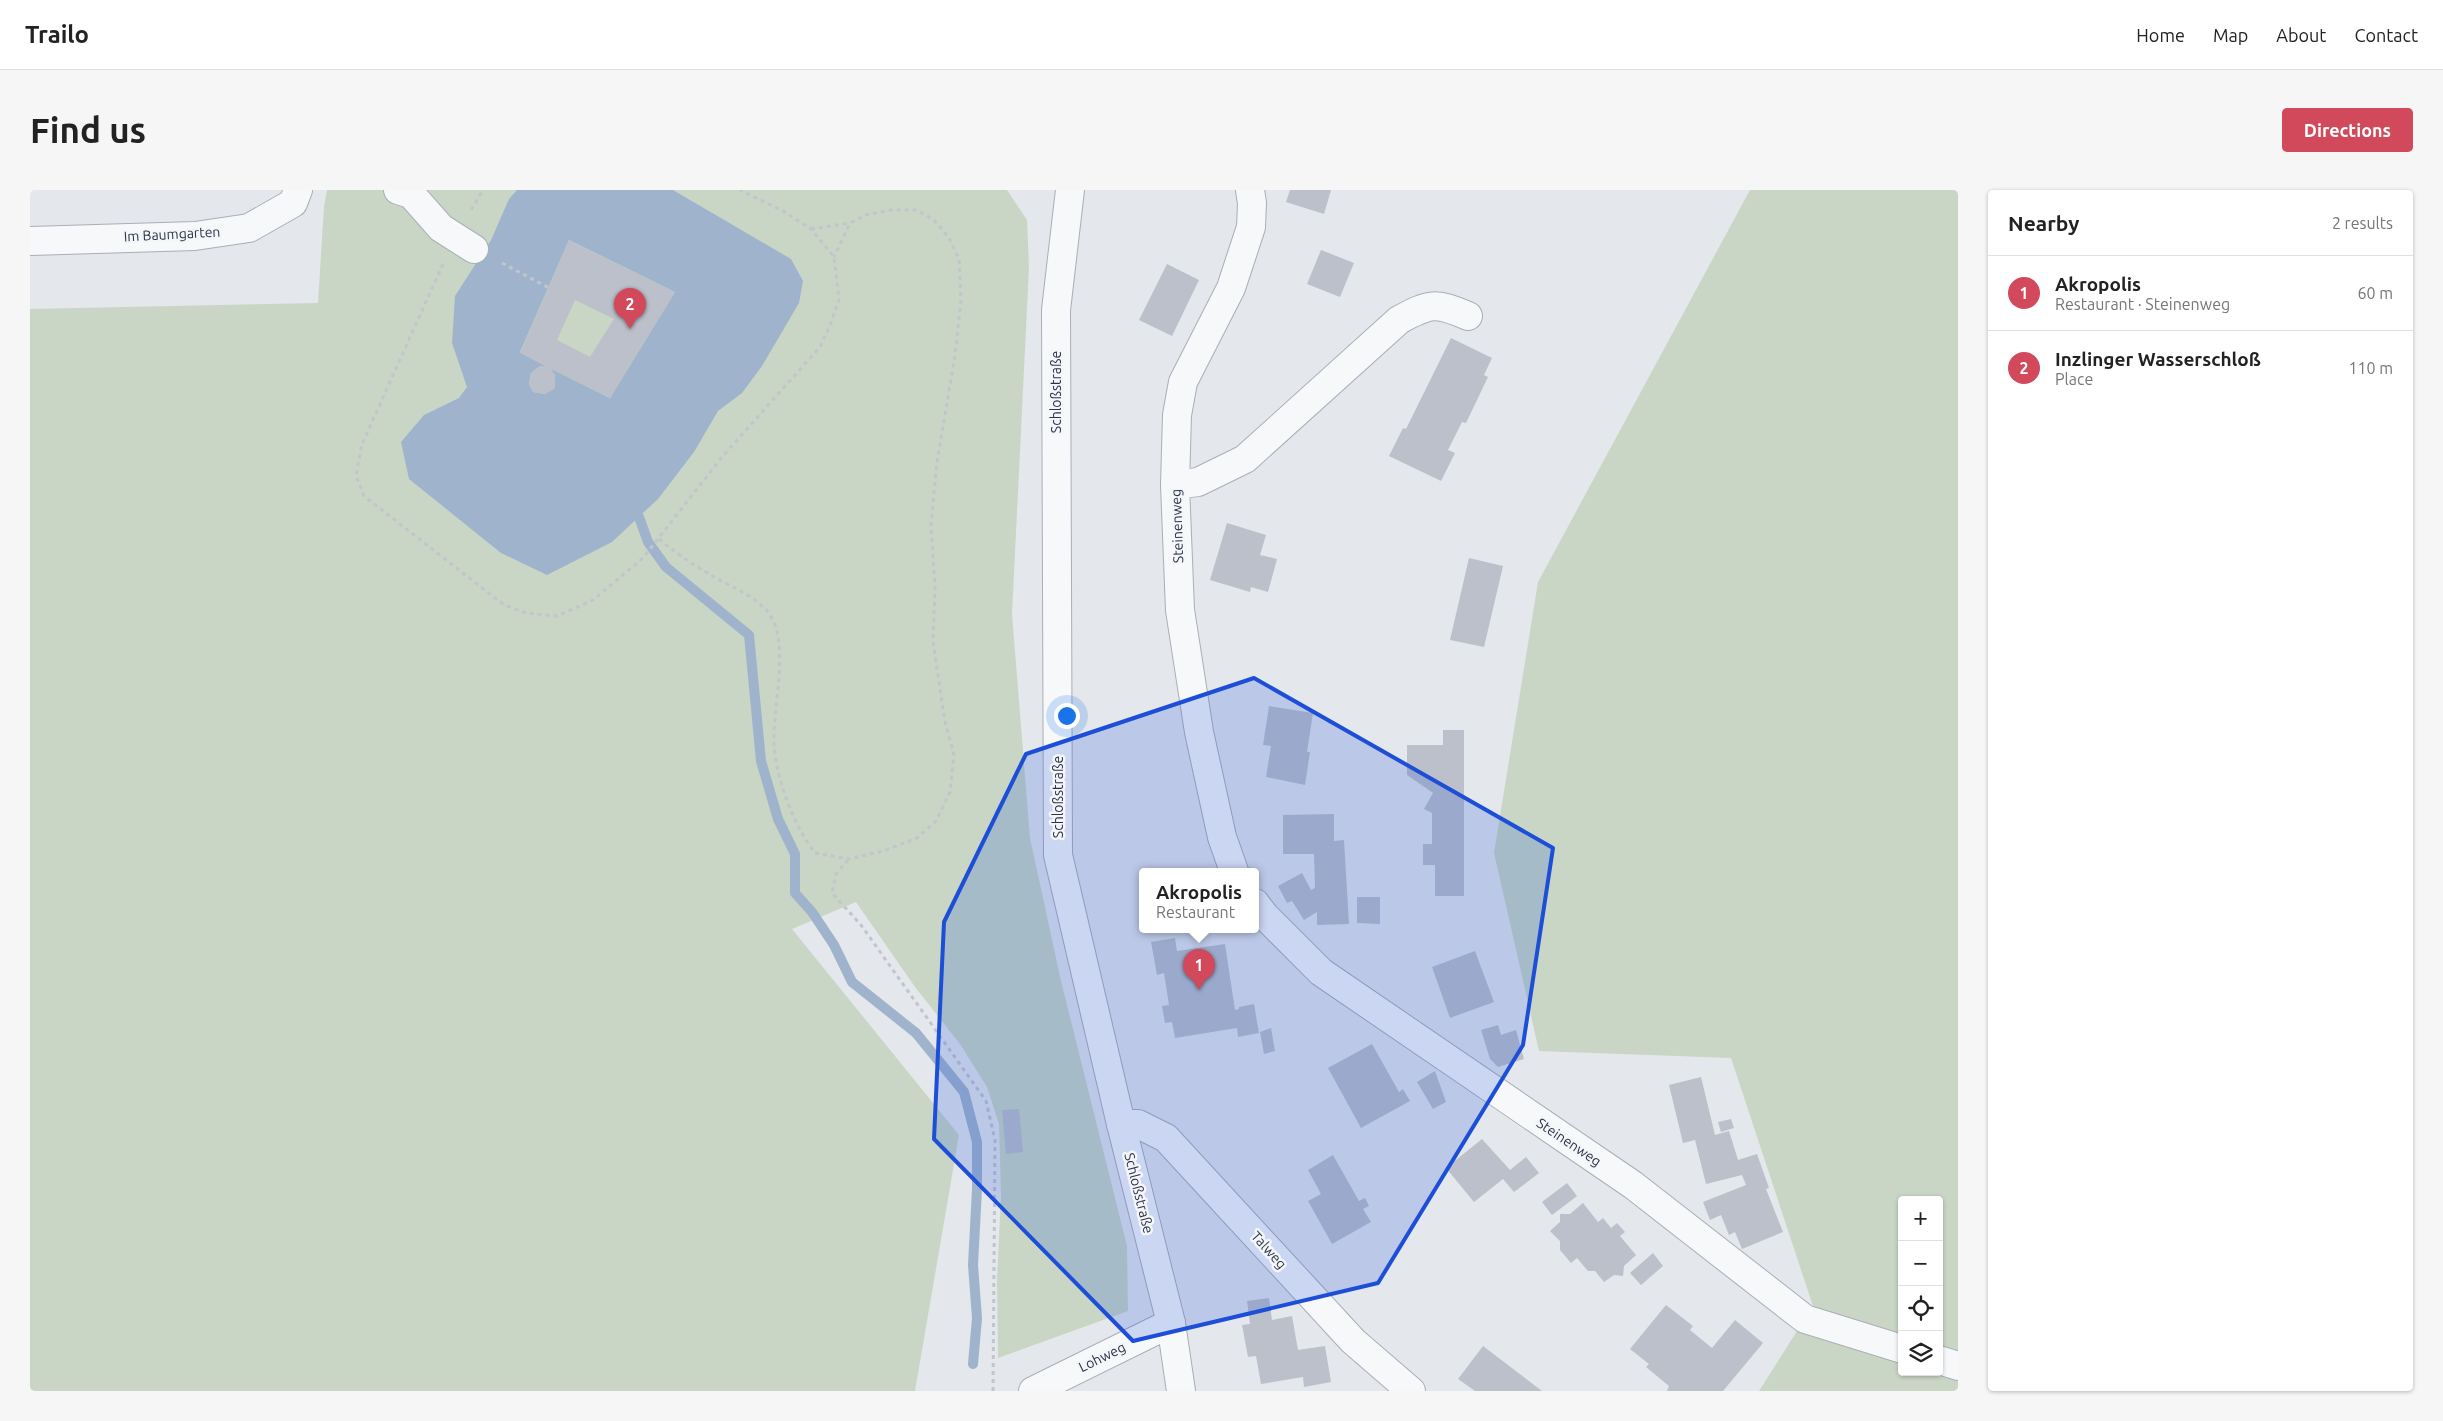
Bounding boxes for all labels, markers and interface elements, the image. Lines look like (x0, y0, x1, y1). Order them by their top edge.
text: Trailo (25, 21, 89, 48)
text: Home (2136, 25, 2185, 45)
text: Map (2213, 25, 2248, 45)
text: About (2276, 25, 2326, 45)
text: Contact (2354, 25, 2418, 45)
button: Directions (2282, 108, 2413, 152)
text: Find us (30, 110, 146, 150)
text: Nearby (2008, 211, 2079, 235)
text: 2 results (2332, 214, 2393, 232)
street label: Im Baumgarten (123, 223, 221, 245)
text: Akropolis (2055, 273, 2141, 295)
text: 1 (2019, 284, 2029, 302)
text: 60 m (2357, 284, 2393, 302)
pin: 2 (614, 288, 646, 329)
text: Restaurant · Steinenweg (2055, 295, 2230, 313)
text: Inzlinger Wasserschloß (2055, 348, 2261, 370)
street label: Schloßstraße (1048, 351, 1064, 433)
text: 2 (2019, 359, 2029, 377)
text: 110 m (2348, 359, 2393, 377)
text: Place (2055, 370, 2093, 388)
street label: Steinenweg (1168, 489, 1186, 563)
your location (1054, 703, 1080, 729)
street label: Schloßstraße (1050, 756, 1066, 838)
popup (1139, 868, 1259, 933)
text: Akropolis (1156, 881, 1242, 903)
text: Restaurant (1156, 903, 1235, 921)
pin: 1 (1183, 949, 1215, 990)
street label: Steinenweg (1534, 1115, 1604, 1169)
street label: Schloßstraße (1121, 1151, 1157, 1235)
map controls (1898, 1196, 1943, 1376)
button: + (1898, 1196, 1943, 1241)
street label: Talweg (1248, 1228, 1290, 1272)
button: − (1898, 1241, 1943, 1286)
button: locate (1898, 1286, 1943, 1331)
button: layers (1898, 1331, 1943, 1376)
street label: Lohweg (1076, 1339, 1128, 1375)

